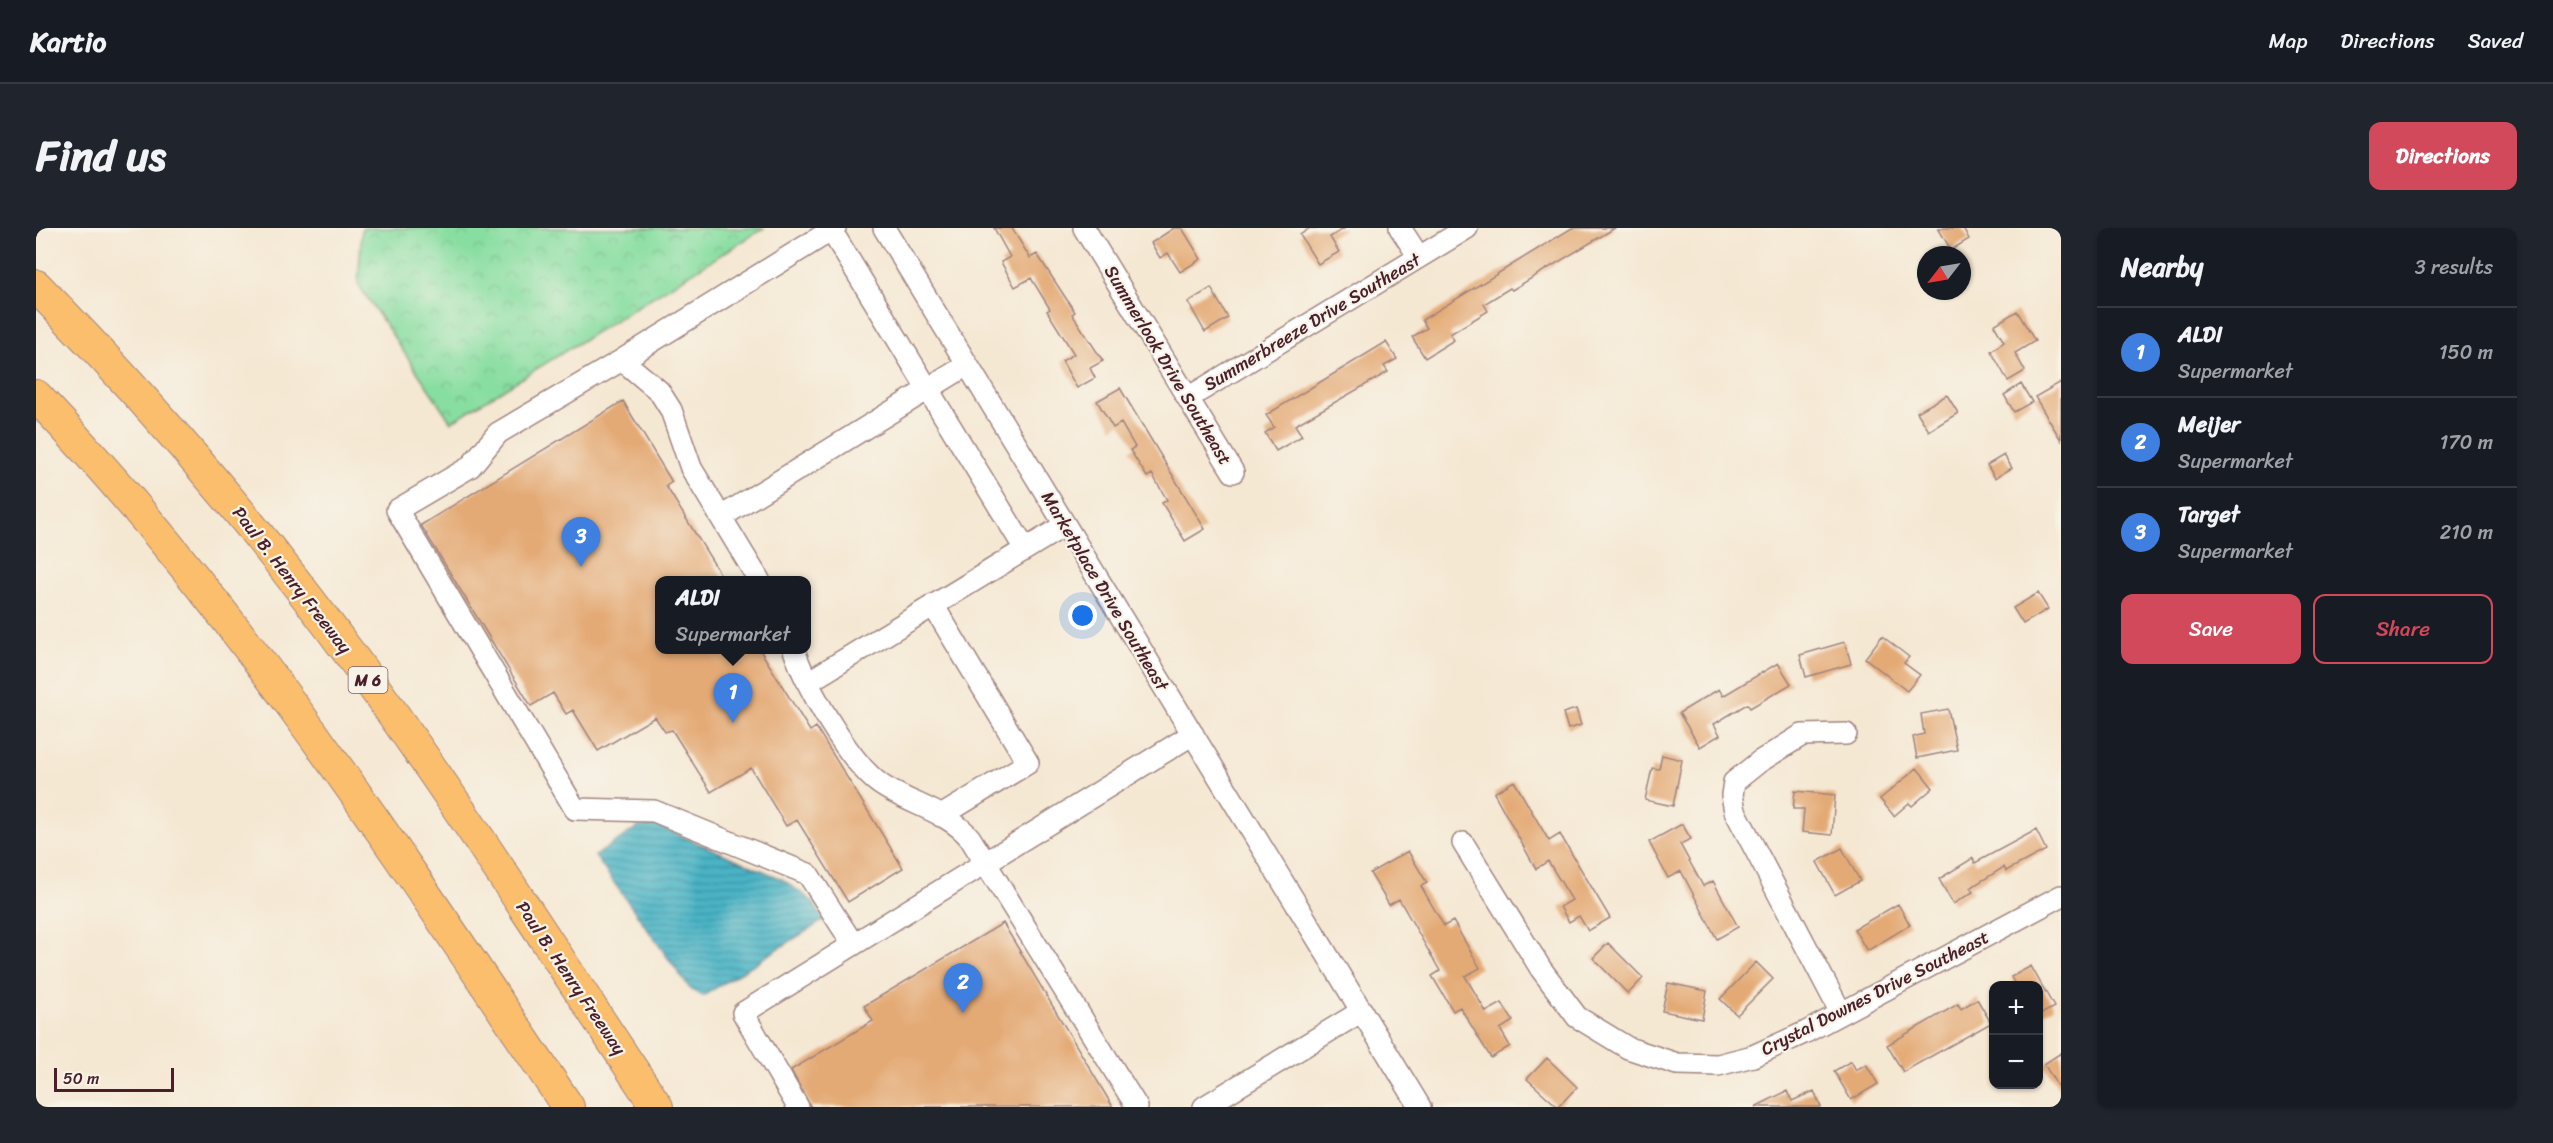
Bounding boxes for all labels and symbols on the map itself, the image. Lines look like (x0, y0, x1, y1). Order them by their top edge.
street label: Summerbreeze Drive Southeast (1197, 244, 1428, 400)
north arrow (1917, 246, 1971, 300)
street label: Summerlook Drive Southeast (1095, 259, 1241, 471)
street label: Marketplace Drive Southeast (1032, 485, 1178, 698)
street label: Paul B. Henry Freeway (224, 499, 361, 662)
pin: 3 (562, 518, 600, 567)
your location (1068, 601, 1097, 630)
road number: M 6 (348, 667, 388, 693)
pin: 1 (714, 674, 752, 723)
street label: Paul B. Henry Freeway (507, 894, 635, 1062)
street label: Crystal Downes Drive Southeast (1755, 921, 1995, 1065)
pin: 2 (944, 964, 982, 1013)
scale bar (54, 1065, 174, 1092)

